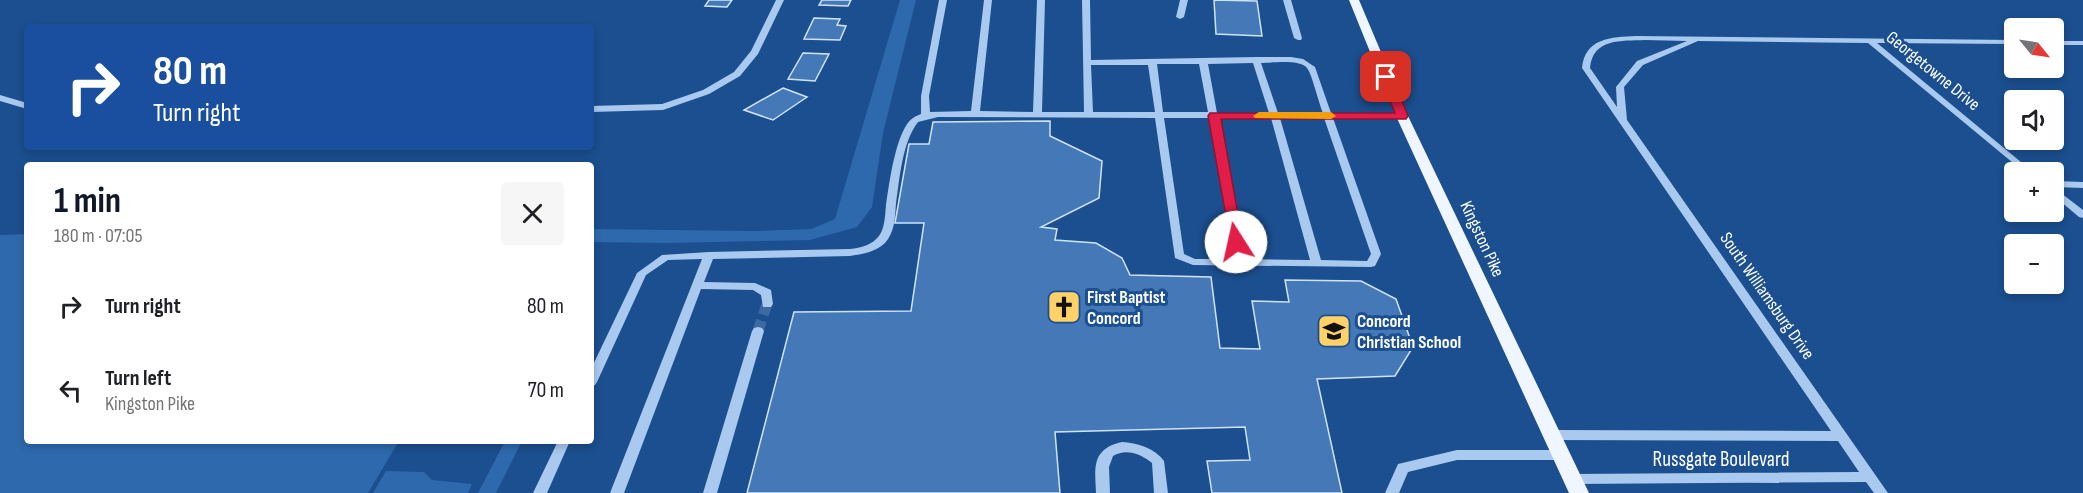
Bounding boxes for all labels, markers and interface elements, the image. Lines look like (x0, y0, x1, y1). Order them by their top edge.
north arrow (2004, 18, 2064, 78)
map controls (2004, 18, 2064, 294)
street label: Georgetowne Drive (1882, 27, 1984, 115)
text: 80 m (153, 46, 227, 97)
icon: right (54, 48, 132, 126)
pin (1360, 51, 1411, 102)
icon: arrive (1369, 60, 1402, 93)
button: sound (2004, 90, 2064, 150)
text: Turn right (153, 97, 240, 129)
button: + (2004, 162, 2064, 222)
text: 1 min (54, 180, 121, 223)
button: close (501, 182, 564, 245)
street label: Kingston Pike (1455, 198, 1509, 280)
position arrow (1204, 210, 1268, 274)
text: 180 m · 07:05 (54, 224, 142, 248)
street label: South Williamsburg Drive (1715, 228, 1819, 364)
button: − (2004, 234, 2064, 294)
place label: First Baptist Concord (1087, 287, 1166, 329)
church icon: First Baptist Concord (1046, 289, 1082, 325)
icon: right (54, 290, 87, 323)
text: Turn right (105, 293, 181, 320)
text: 80 m (527, 293, 564, 320)
place label: Concord Christian School (1357, 311, 1461, 353)
school or university icon: Concord Christian School (1316, 313, 1352, 349)
text: Turn left (105, 365, 171, 392)
icon: left (54, 374, 87, 407)
text: 70 m (528, 377, 564, 404)
text: Kingston Pike (105, 392, 195, 416)
street label: Russgate Boulevard (1653, 447, 1789, 472)

